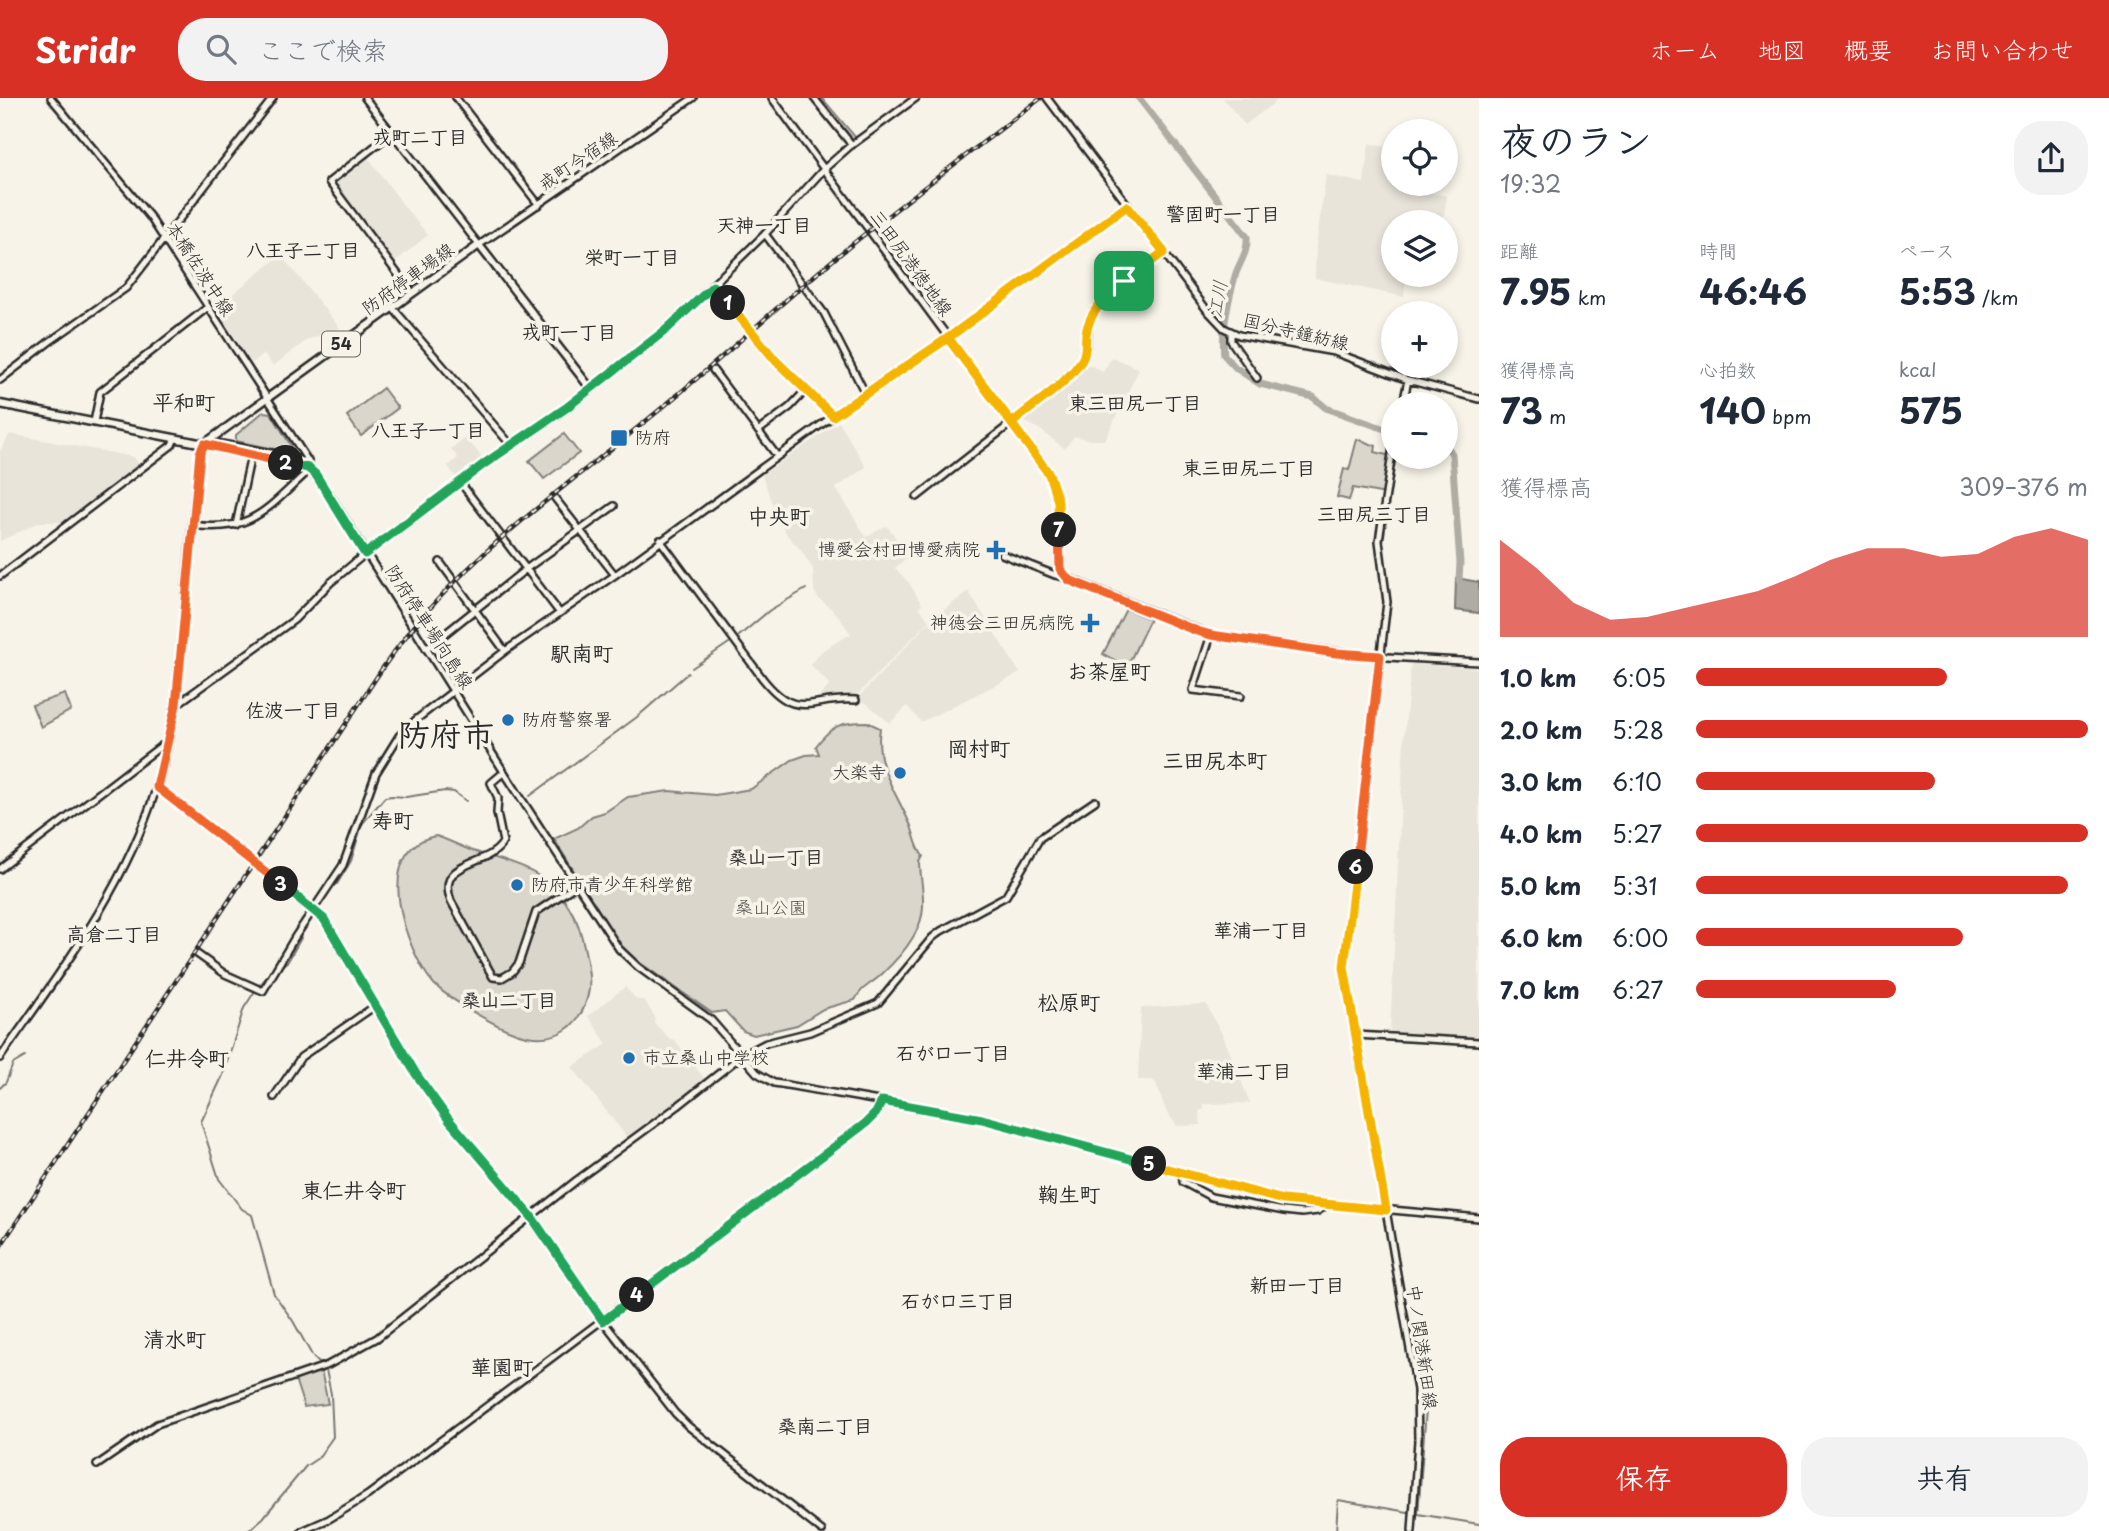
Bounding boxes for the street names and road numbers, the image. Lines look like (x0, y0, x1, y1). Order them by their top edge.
street label: 戒町今宿線 (532, 123, 622, 196)
street label: 三田尻港徳地線 (864, 203, 960, 321)
street label: 本橋佐波中線 (161, 216, 242, 321)
street label: 防府停車場線 (355, 235, 459, 320)
street label: 国分寺鐘紡線 (1241, 305, 1352, 356)
road number: 54 (322, 332, 360, 356)
street label: 防府停車場向島線 (380, 558, 481, 694)
street label: 中ノ関港新田線 (1401, 1283, 1446, 1411)

